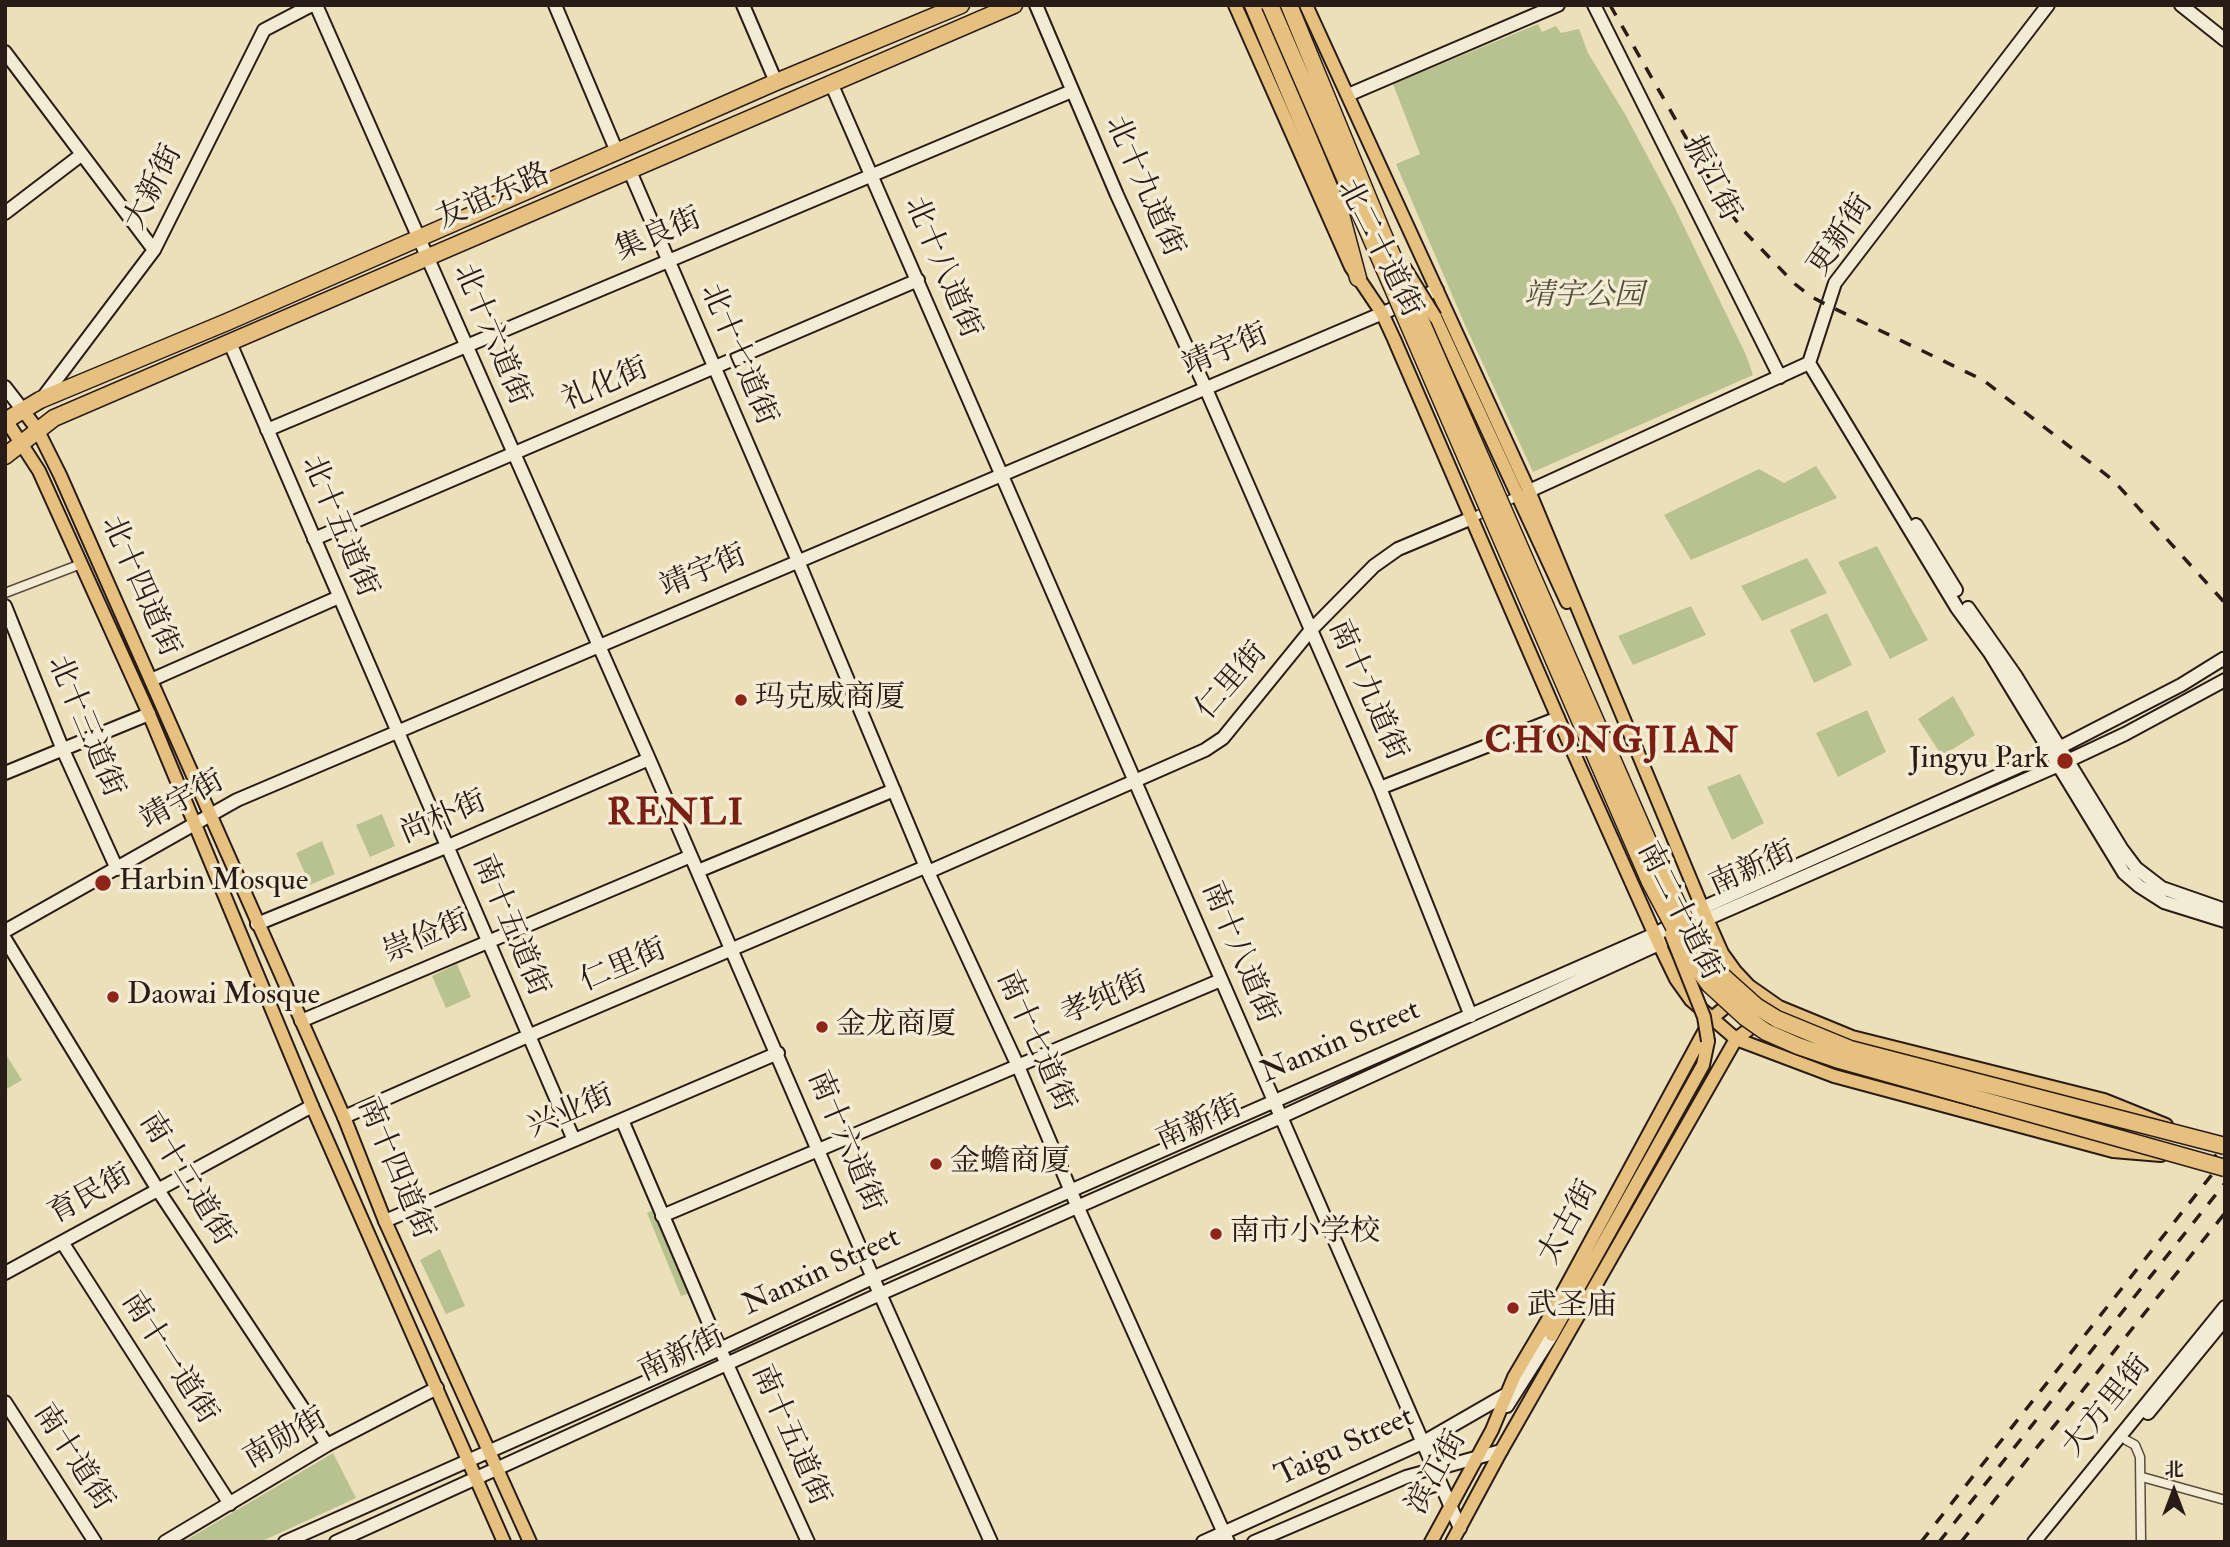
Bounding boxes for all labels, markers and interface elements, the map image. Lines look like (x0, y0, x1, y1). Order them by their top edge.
street label: 北十九道街 (1096, 111, 1190, 263)
street label: 振江街 (1674, 131, 1746, 227)
street label: 大新街 (119, 140, 191, 236)
street label: 友谊东路 (432, 157, 556, 239)
street label: 北二十道街 (1328, 174, 1428, 324)
street label: 更新街 (1802, 189, 1882, 283)
street label: 北十八道街 (895, 192, 987, 344)
street label: 集良街 (611, 202, 707, 270)
street label: 北十六道街 (444, 259, 536, 411)
street label: 北十七道街 (691, 279, 783, 431)
park label: 靖宇公园 (1524, 280, 1644, 316)
street label: 靖宇街 (1178, 318, 1274, 386)
street label: 礼化街 (558, 352, 654, 420)
street label: 北十五道街 (292, 451, 384, 603)
street label: 北十四道街 (92, 511, 186, 663)
street label: 靖宇街 (656, 539, 752, 607)
street label: 南十九道街 (1319, 615, 1413, 767)
street label: 仁里街 (1190, 636, 1276, 728)
street label: 北十三道街 (38, 651, 130, 803)
place label: 玛克威商厦 (755, 682, 905, 718)
marker: 玛克威商厦 (733, 692, 749, 708)
district label: CHONGJIAN (1486, 722, 1738, 766)
place label: Jingyu Park (1909, 743, 2049, 779)
marker: Jingyu Park (2055, 751, 2075, 771)
street label: 靖宇街 (135, 764, 231, 840)
street label: 尚朴街 (396, 785, 492, 853)
district label: RENLI (608, 794, 744, 838)
street label: 南新街 (1705, 835, 1801, 905)
street label: 南二十道街 (1628, 837, 1728, 987)
street label: 南十五道街 (463, 850, 555, 1002)
place label: Harbin Mosque (119, 865, 308, 901)
marker: Harbin Mosque (93, 873, 113, 893)
street label: 南十八道街 (1192, 877, 1284, 1029)
street label: 崇俭街 (379, 904, 475, 972)
street label: 仁里街 (576, 933, 672, 1001)
street label: 南十七道街 (987, 966, 1081, 1118)
street label: 孝纯街 (1057, 966, 1153, 1034)
place label: Daowai Mosque (127, 979, 320, 1015)
marker: Daowai Mosque (105, 989, 121, 1005)
street label: Nanxin Street (1256, 993, 1426, 1093)
place label: 金龙商厦 (836, 1009, 956, 1045)
marker: 金龙商厦 (814, 1019, 830, 1035)
street label: 南十六道街 (798, 1066, 890, 1218)
street label: 兴业街 (523, 1079, 619, 1147)
street label: 南新街 (1152, 1090, 1248, 1160)
street label: 南十四道街 (348, 1093, 440, 1245)
street label: 南十二道街 (130, 1107, 240, 1253)
place label: 金蟾商厦 (950, 1146, 1070, 1182)
marker: 金蟾商厦 (928, 1156, 944, 1172)
street label: 育民街 (43, 1158, 139, 1234)
street label: 太古街 (1532, 1175, 1608, 1271)
place label: 南市小学校 (1230, 1216, 1380, 1252)
street label: Nanxin Street (738, 1221, 906, 1325)
marker: 南市小学校 (1208, 1226, 1224, 1242)
street label: 南十一道街 (112, 1286, 224, 1432)
place label: 武圣庙 (1527, 1290, 1617, 1326)
marker: 武圣庙 (1505, 1300, 1521, 1316)
street label: 南新街 (634, 1321, 730, 1391)
street label: 大方里街 (2056, 1349, 2160, 1465)
street label: 南十五道街 (742, 1360, 836, 1512)
street label: 南十道街 (24, 1398, 120, 1518)
street label: Taigu Street (1270, 1400, 1420, 1496)
street label: 南勋街 (238, 1402, 334, 1478)
street label: 滨江街 (1400, 1425, 1476, 1521)
north arrow (2139, 1456, 2209, 1526)
text: 北 (2164, 1458, 2184, 1482)

